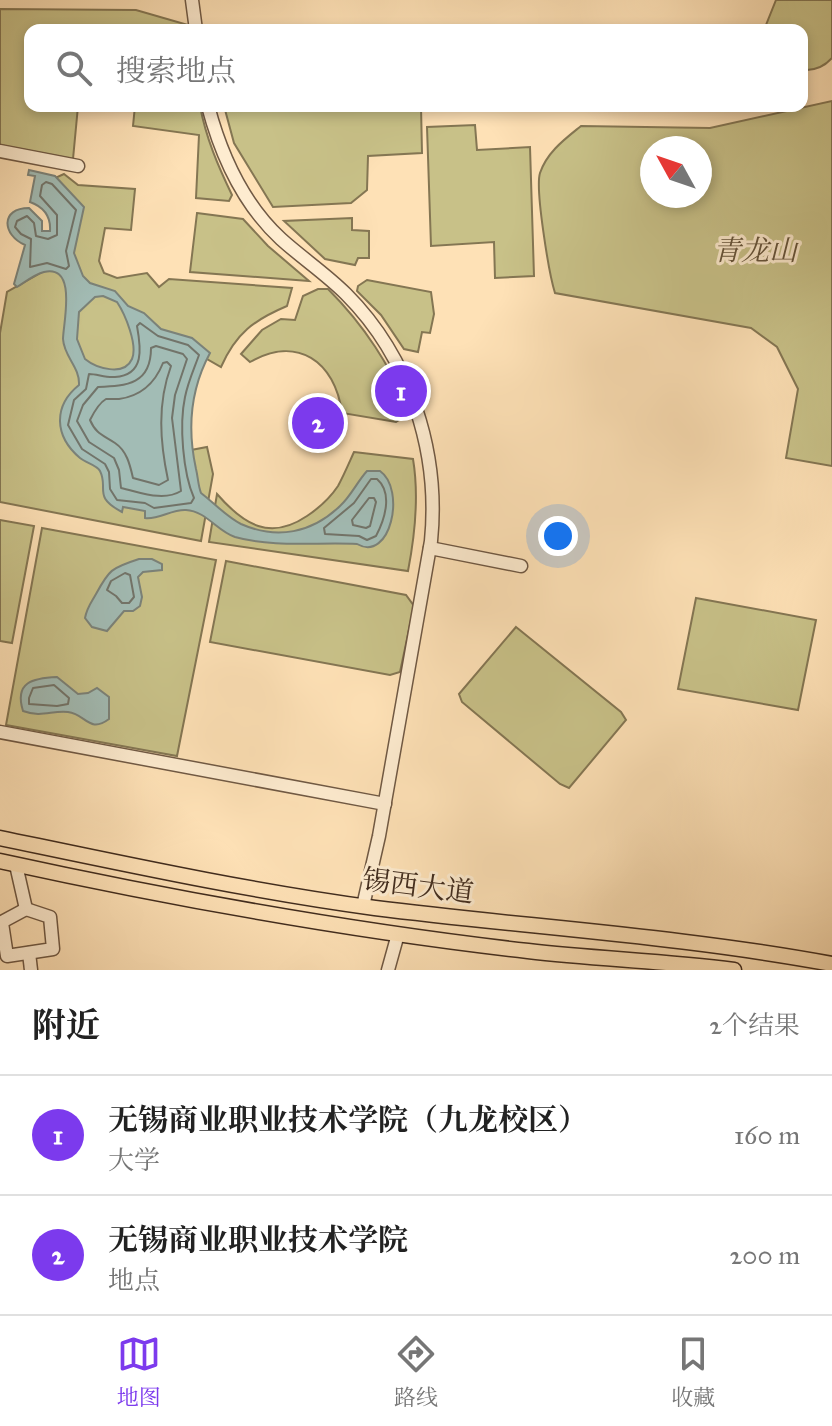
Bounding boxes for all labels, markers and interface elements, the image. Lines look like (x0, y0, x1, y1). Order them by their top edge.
search box (24, 24, 808, 112)
icon: search (52, 46, 96, 90)
text: 搜索地点 (116, 53, 236, 89)
north arrow (640, 136, 712, 208)
park label: 青龙山 (713, 233, 799, 268)
pin: 1 (375, 361, 427, 421)
pin: 2 (292, 393, 344, 453)
your location (538, 516, 578, 556)
street label: 锡西大道 (360, 862, 476, 910)
text: 附近 (32, 1005, 100, 1046)
text: 2个结果 (709, 1009, 800, 1041)
text: 无锡商业职业技术学院（九龙校区） (108, 1102, 588, 1138)
text: 1 (53, 1119, 63, 1151)
text: 160 m (734, 1119, 800, 1151)
text: 大学 (108, 1144, 160, 1176)
text: 无锡商业职业技术学院 (108, 1222, 408, 1258)
text: 2 (52, 1239, 64, 1271)
text: 200 m (729, 1239, 800, 1271)
text: 地点 (108, 1264, 160, 1296)
tab: 地图 (117, 1332, 161, 1411)
tab: 路线 (394, 1332, 438, 1411)
tab: 收藏 (671, 1332, 715, 1411)

